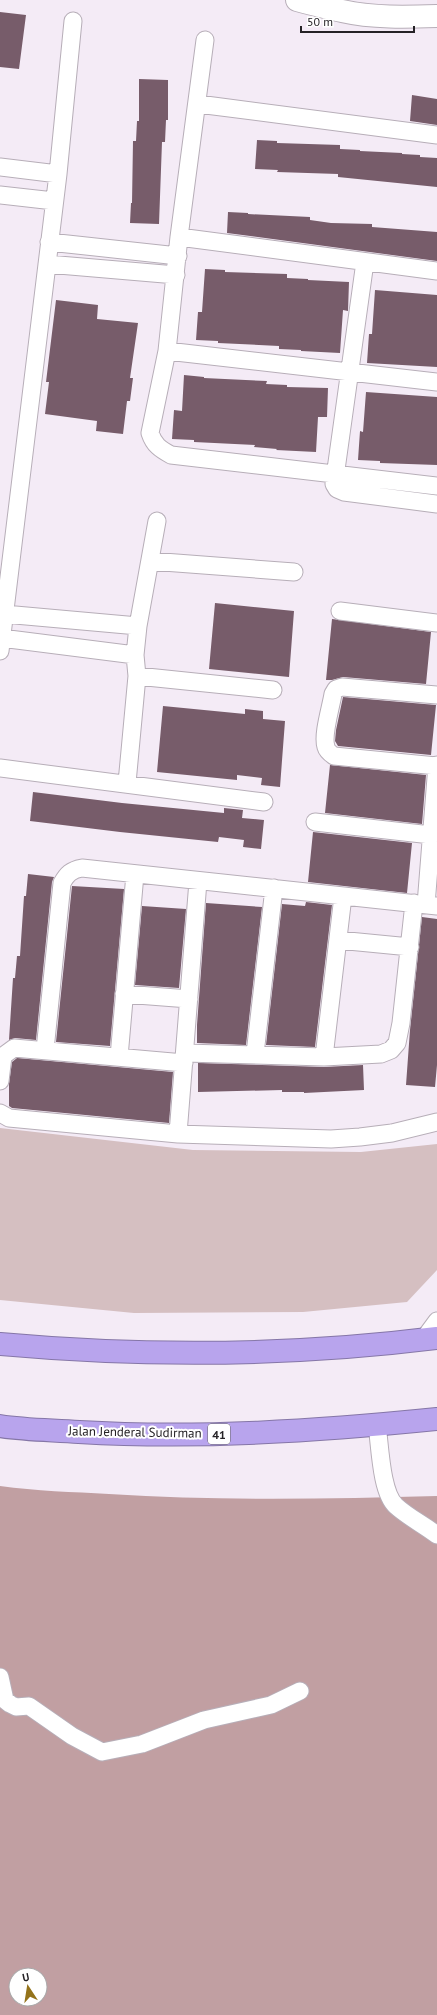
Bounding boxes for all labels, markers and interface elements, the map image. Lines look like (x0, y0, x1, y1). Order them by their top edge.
scale bar (301, 8, 414, 34)
text: 50 m (307, 14, 333, 29)
street label: Jalan Jenderal Sudirman (67, 1422, 202, 1442)
road number: 41 (208, 1424, 230, 1444)
north arrow (8, 1967, 48, 2007)
text: U (21, 1970, 31, 1985)

